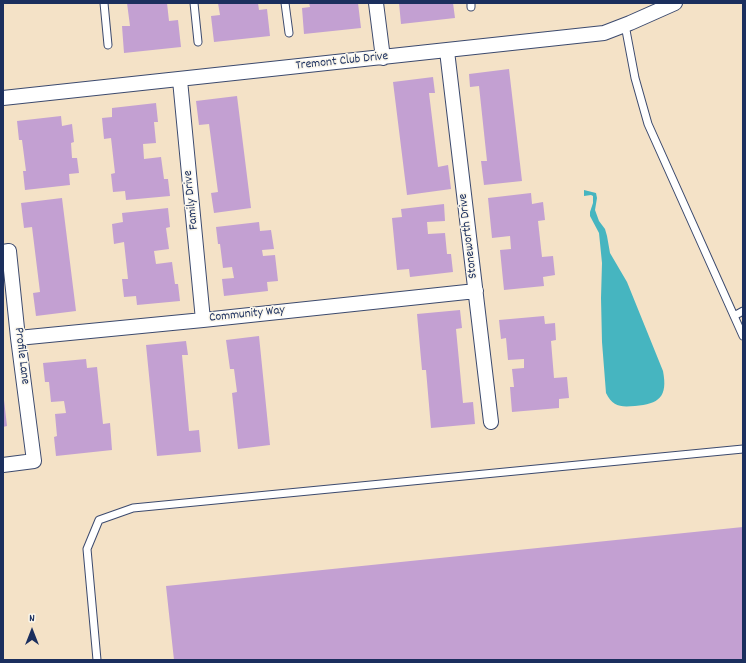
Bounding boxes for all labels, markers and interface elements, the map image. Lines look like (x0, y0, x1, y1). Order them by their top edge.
street label: Tremont Club Drive (295, 49, 389, 75)
street label: Family Drive (181, 170, 203, 230)
street label: Stoneworth Drive (456, 192, 482, 280)
street label: Community Way (208, 303, 286, 327)
street label: Profile Lane (10, 327, 32, 385)
north arrow (12, 611, 52, 651)
text: N (29, 611, 35, 627)

